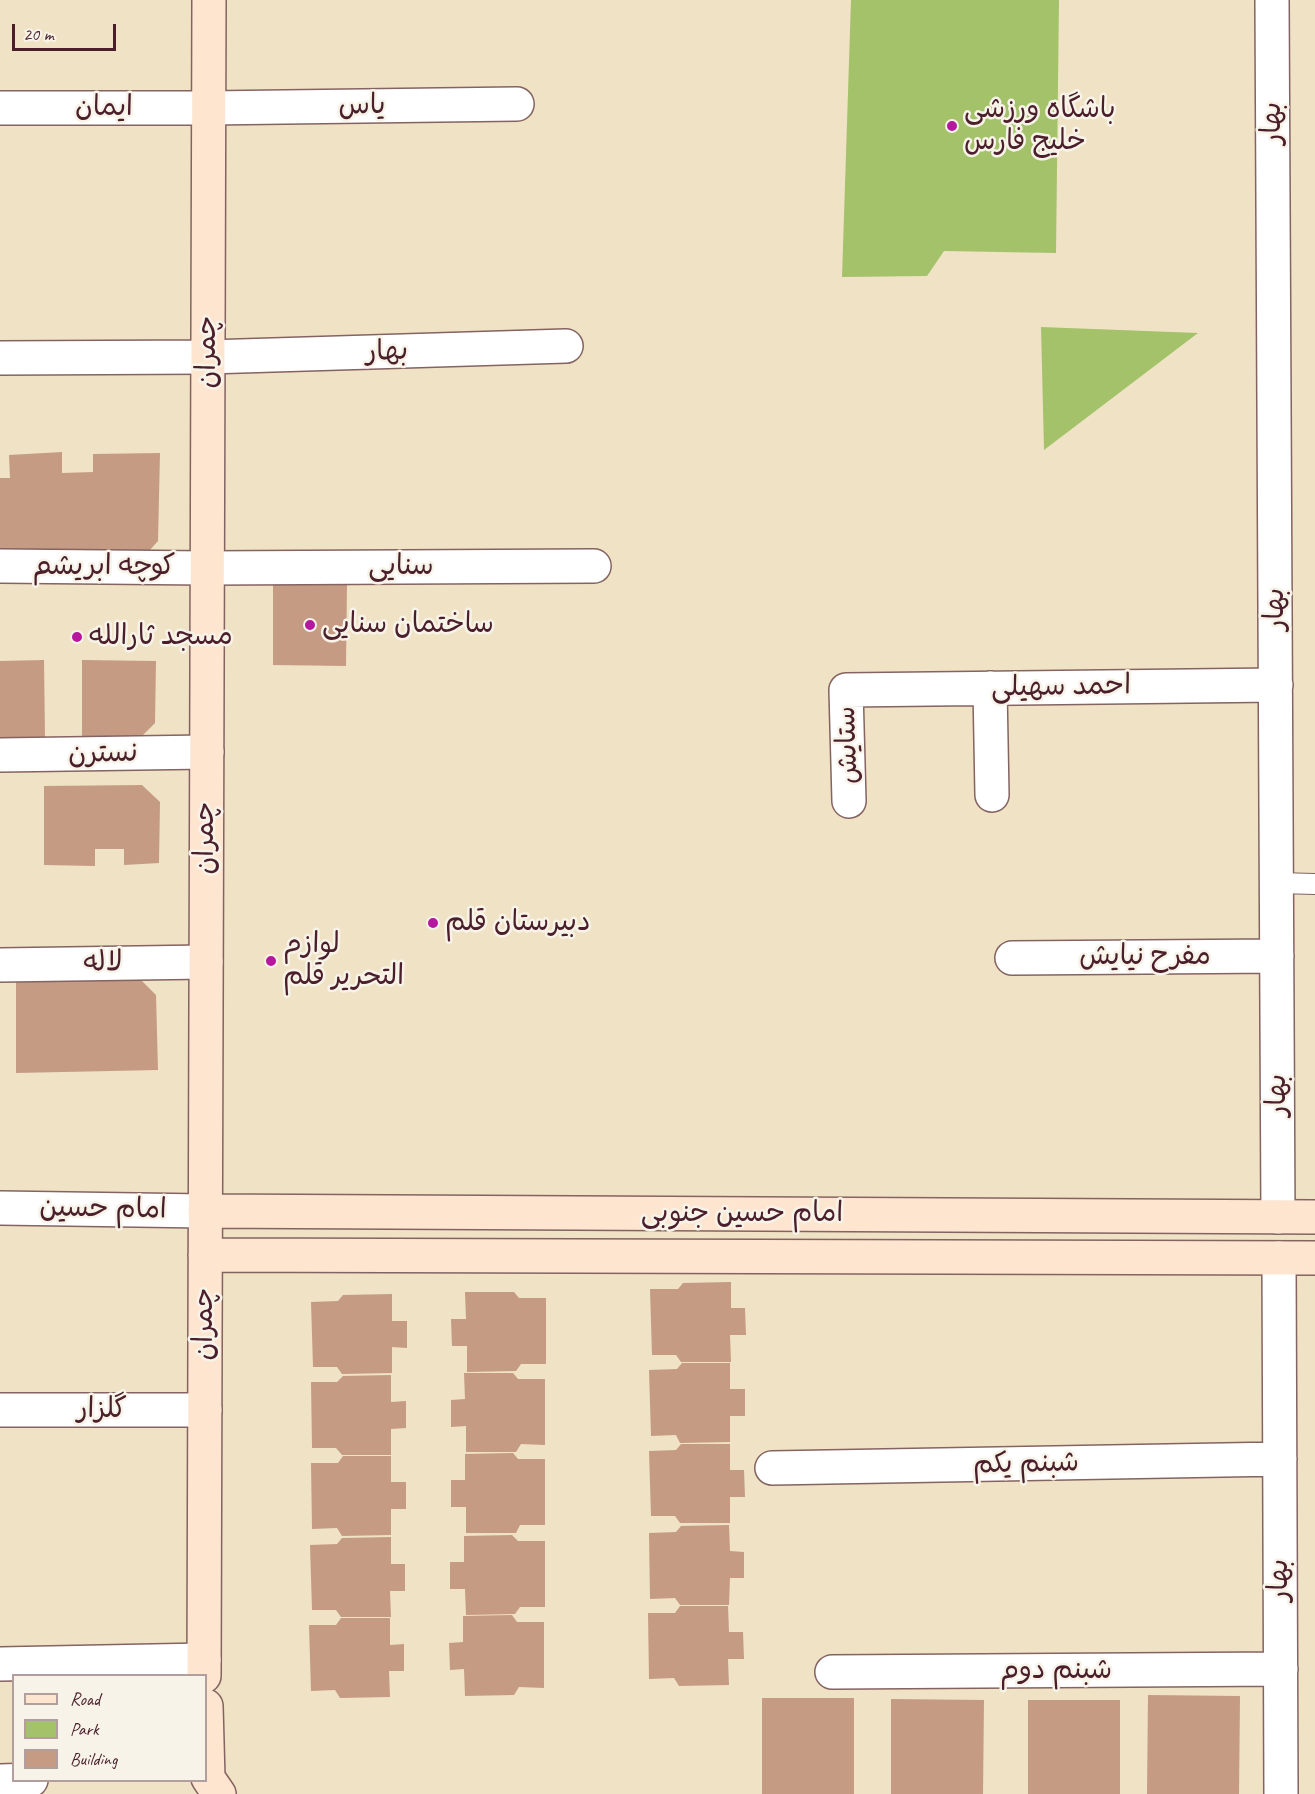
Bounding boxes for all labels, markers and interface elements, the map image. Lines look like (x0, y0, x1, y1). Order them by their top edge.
scale bar (15, 12, 118, 50)
text: 20 m (23, 23, 54, 45)
street label: یاس (338, 89, 386, 123)
street label: ایمان (75, 91, 133, 125)
place label: باشگاه ورزشی خلیج فارس (964, 93, 1116, 159)
street label: بهار (1256, 102, 1290, 144)
marker: باشگاه ورزشی خلیج فارس (945, 119, 959, 133)
street label: چمران (191, 316, 225, 388)
street label: بهار (365, 334, 409, 370)
street label: کوچه ابریشم (32, 550, 176, 584)
street label: سنایی (368, 550, 434, 584)
street label: بهار (1259, 588, 1293, 630)
place label: ساختمان سنایی (322, 608, 494, 642)
marker: ساختمان سنایی (303, 618, 317, 632)
place label: مسجد ثارالله (89, 620, 233, 654)
marker: مسجد ثارالله (70, 630, 84, 644)
street label: احمد سهیلی (991, 669, 1131, 705)
street label: ستایش (830, 705, 866, 785)
street label: نسترن (68, 737, 138, 771)
street label: چمران (189, 802, 223, 874)
place label: دبیرستان قلم (445, 906, 591, 940)
marker: دبیرستان قلم (426, 916, 440, 930)
place label: لوازم التحریر قلم (283, 928, 404, 994)
street label: مفرح نیایش (1079, 940, 1211, 974)
street label: لاله (83, 946, 123, 980)
marker: لوازم التحریر قلم (264, 954, 278, 968)
street label: بهار (1261, 1074, 1295, 1116)
street label: امام حسین (39, 1191, 167, 1227)
street label: امام حسین جنوبی (641, 1197, 843, 1231)
street label: چمران (188, 1288, 222, 1360)
street label: گلزار (77, 1393, 127, 1427)
street label: شبنم یکم (973, 1446, 1079, 1482)
street label: بهار (1263, 1559, 1297, 1601)
street label: شبنم دوم (1000, 1654, 1112, 1688)
legend (12, 1674, 207, 1782)
text: Road (70, 1688, 100, 1710)
text: Park (70, 1718, 99, 1740)
text: Building (70, 1748, 117, 1770)

